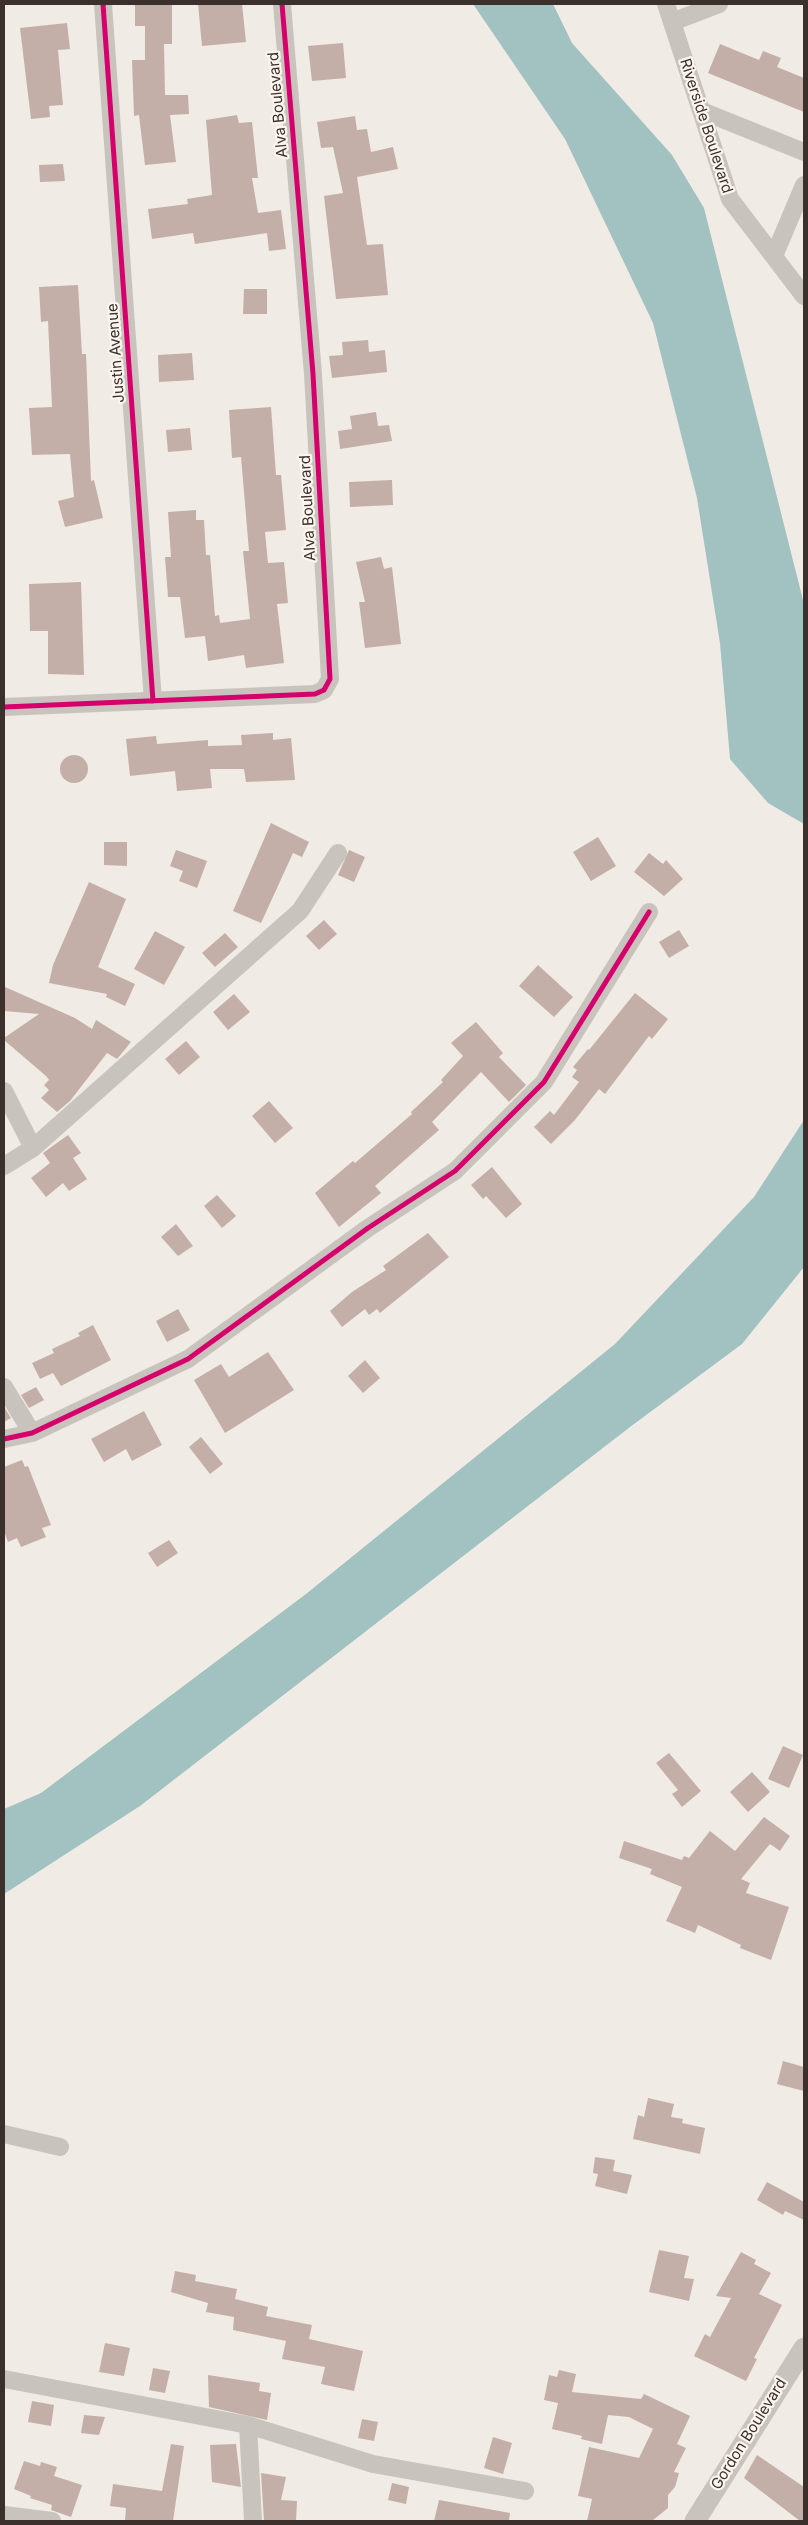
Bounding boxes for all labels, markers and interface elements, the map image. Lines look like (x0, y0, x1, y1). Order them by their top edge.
street label: Alva Boulevard (264, 51, 292, 159)
street label: Riverside Boulevard (676, 56, 736, 196)
street label: Justin Avenue (104, 303, 128, 403)
street label: Alva Boulevard (296, 455, 320, 561)
street label: Gordon Boulevard (707, 2375, 791, 2493)

